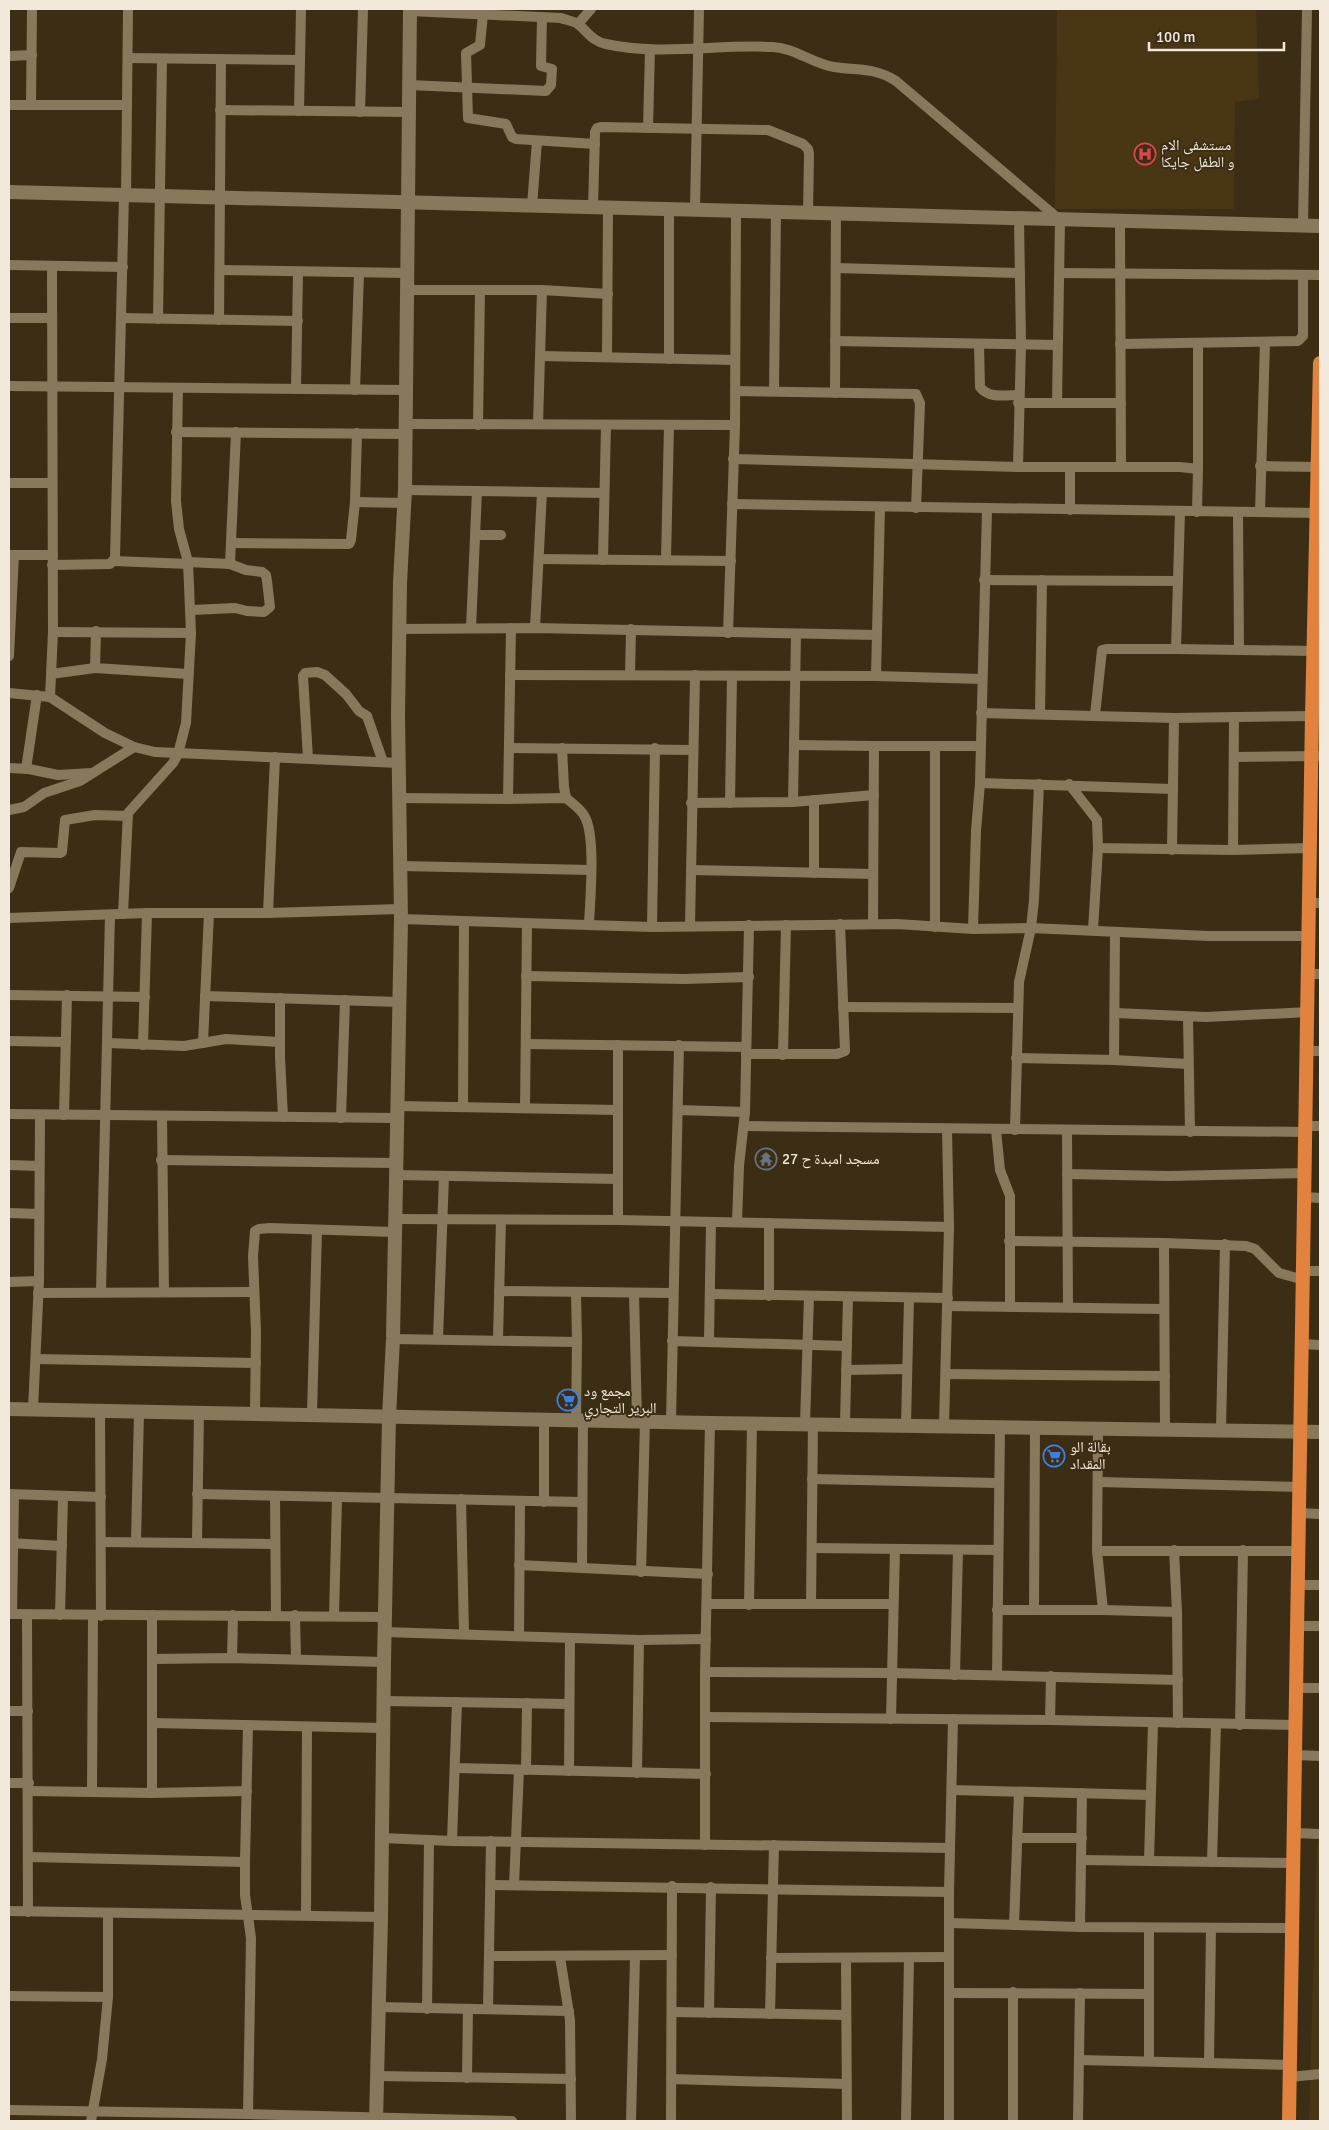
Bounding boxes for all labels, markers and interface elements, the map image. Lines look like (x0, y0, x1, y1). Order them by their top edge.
scale bar (1149, 20, 1284, 52)
text: 100 m (1156, 28, 1196, 46)
place label: مستشفى الام و الطفل جايكا (1161, 136, 1235, 172)
hospital icon: مستشفى الام و الطفل جايكا (1133, 142, 1157, 166)
temple icon: مسجد امبدة ح 27 (754, 1147, 778, 1171)
place label: مسجد امبدة ح 27 (782, 1150, 880, 1169)
place label: مجمع ود البرير التجاري (584, 1382, 657, 1420)
supermarket icon: مجمع ود البرير التجاري (556, 1388, 580, 1412)
place label: بقالة الو المقداد (1070, 1438, 1111, 1473)
supermarket icon: بقالة الو المقداد (1042, 1444, 1066, 1468)

